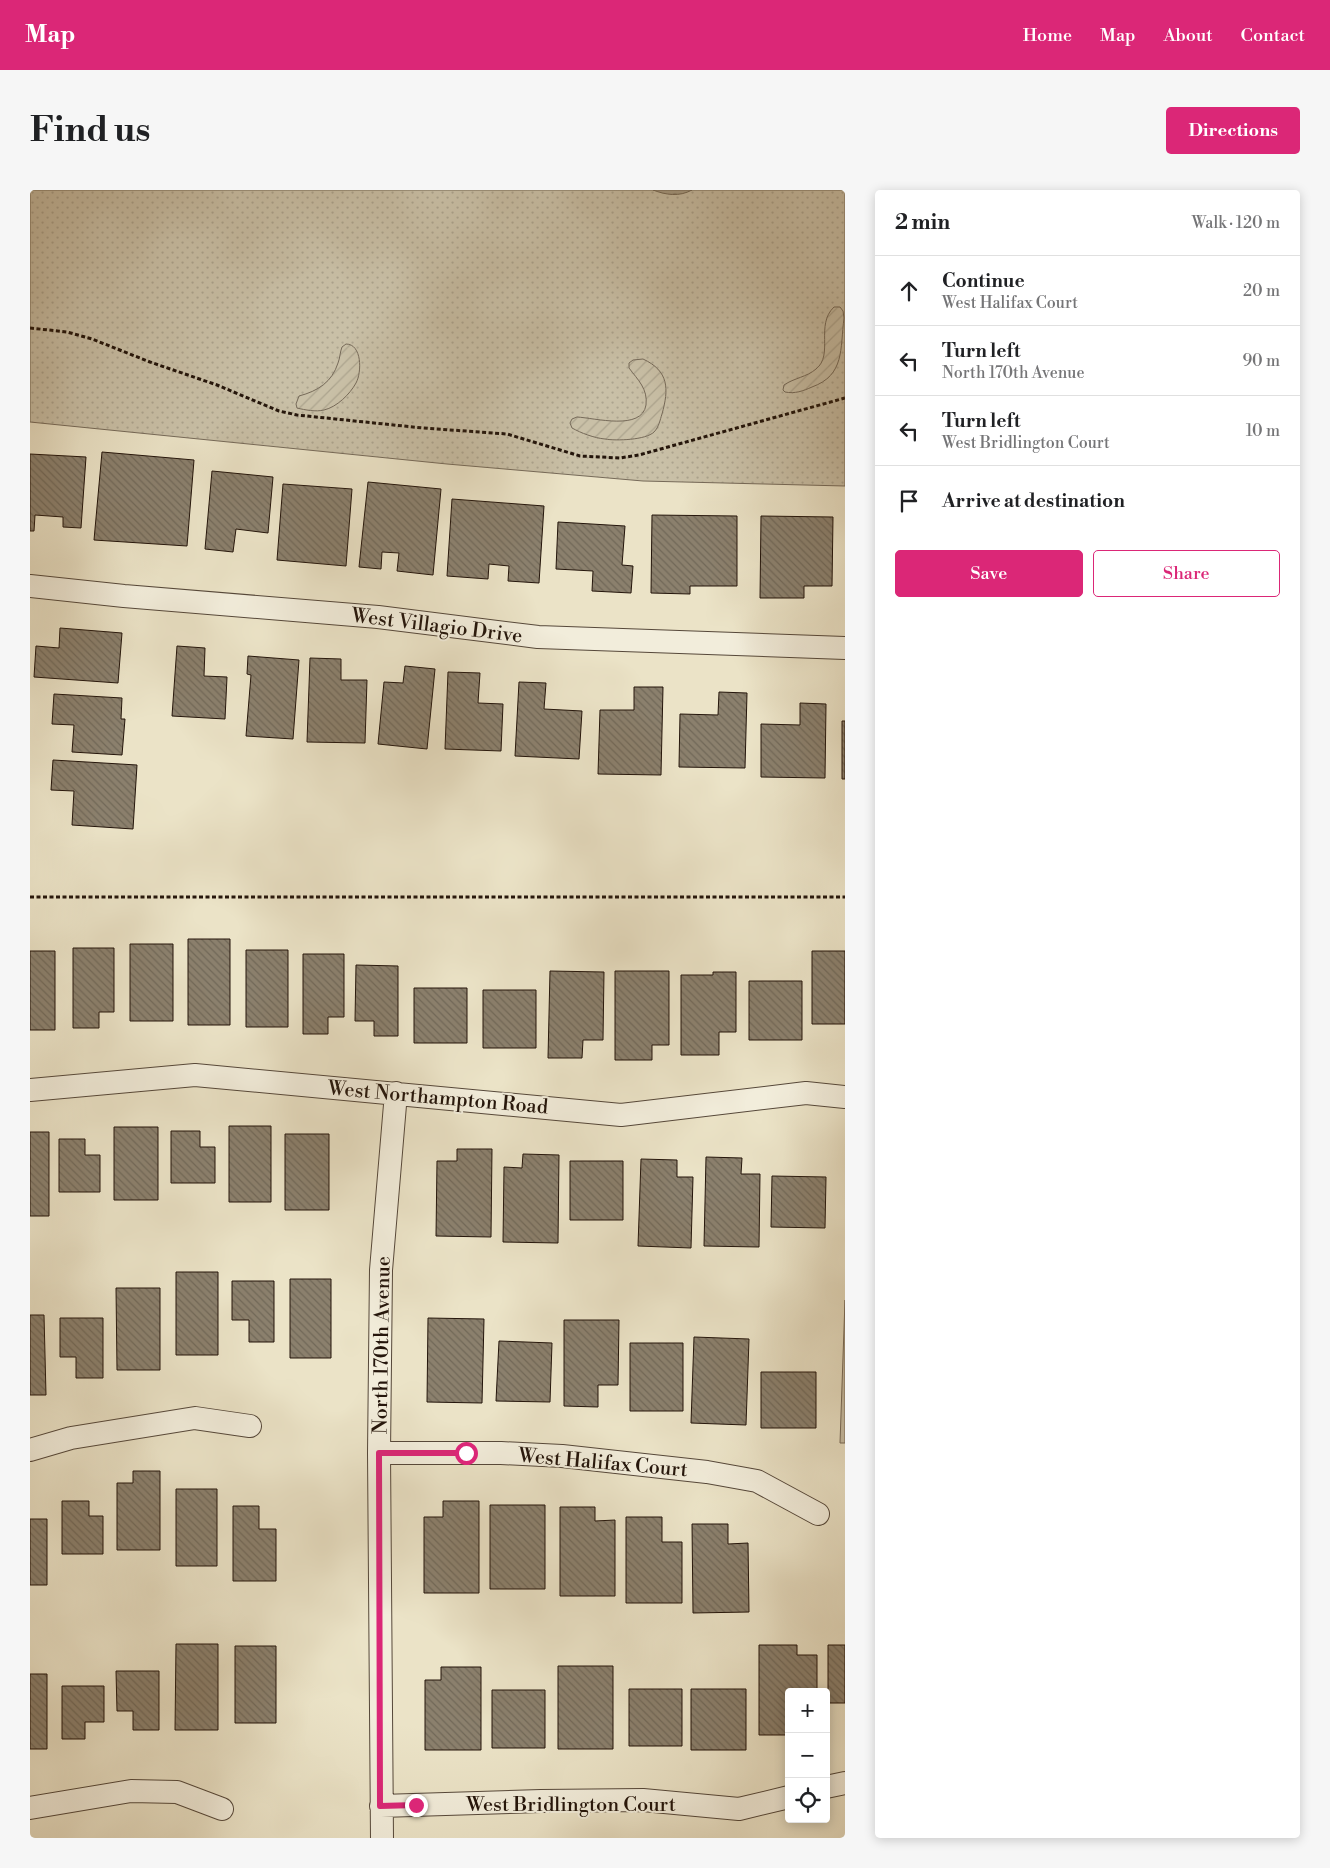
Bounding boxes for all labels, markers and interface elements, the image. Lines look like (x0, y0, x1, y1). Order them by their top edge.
text: Map (25, 20, 75, 50)
text: Home (1023, 24, 1072, 47)
text: Map (1100, 24, 1136, 47)
text: About (1164, 24, 1213, 47)
text: Contact (1241, 24, 1305, 47)
button: Directions (1166, 107, 1300, 154)
text: Find us (30, 109, 150, 152)
text: 2 min (895, 210, 950, 236)
text: Walk · 120 m (1192, 213, 1280, 233)
text: Continue (942, 269, 1025, 293)
icon: ahead (895, 277, 923, 305)
text: 20 m (1243, 281, 1280, 301)
text: West Halifax Court (942, 293, 1078, 313)
text: Turn left (942, 339, 1021, 363)
icon: left (895, 347, 923, 375)
text: 90 m (1242, 351, 1280, 371)
text: North 170th Avenue (942, 363, 1085, 383)
text: Turn left (942, 409, 1021, 433)
icon: left (895, 417, 923, 445)
text: 10 m (1246, 421, 1280, 441)
text: West Bridlington Court (942, 433, 1110, 453)
icon: arrive (895, 487, 923, 515)
text: Arrive at destination (942, 489, 1125, 513)
button: Save (895, 550, 1083, 597)
button: Share (1093, 550, 1280, 597)
street label: West Villagio Drive (349, 603, 524, 649)
street label: West Northampton Road (326, 1076, 550, 1121)
street label: North 170th Avenue (368, 1256, 397, 1434)
route start (455, 1442, 478, 1465)
street label: West Halifax Court (516, 1444, 689, 1483)
map controls (785, 1688, 830, 1823)
button: + (785, 1688, 830, 1733)
button: − (785, 1733, 830, 1778)
button: locate (785, 1778, 830, 1823)
street label: West Bridlington Court (465, 1793, 676, 1818)
route end (405, 1794, 428, 1817)

